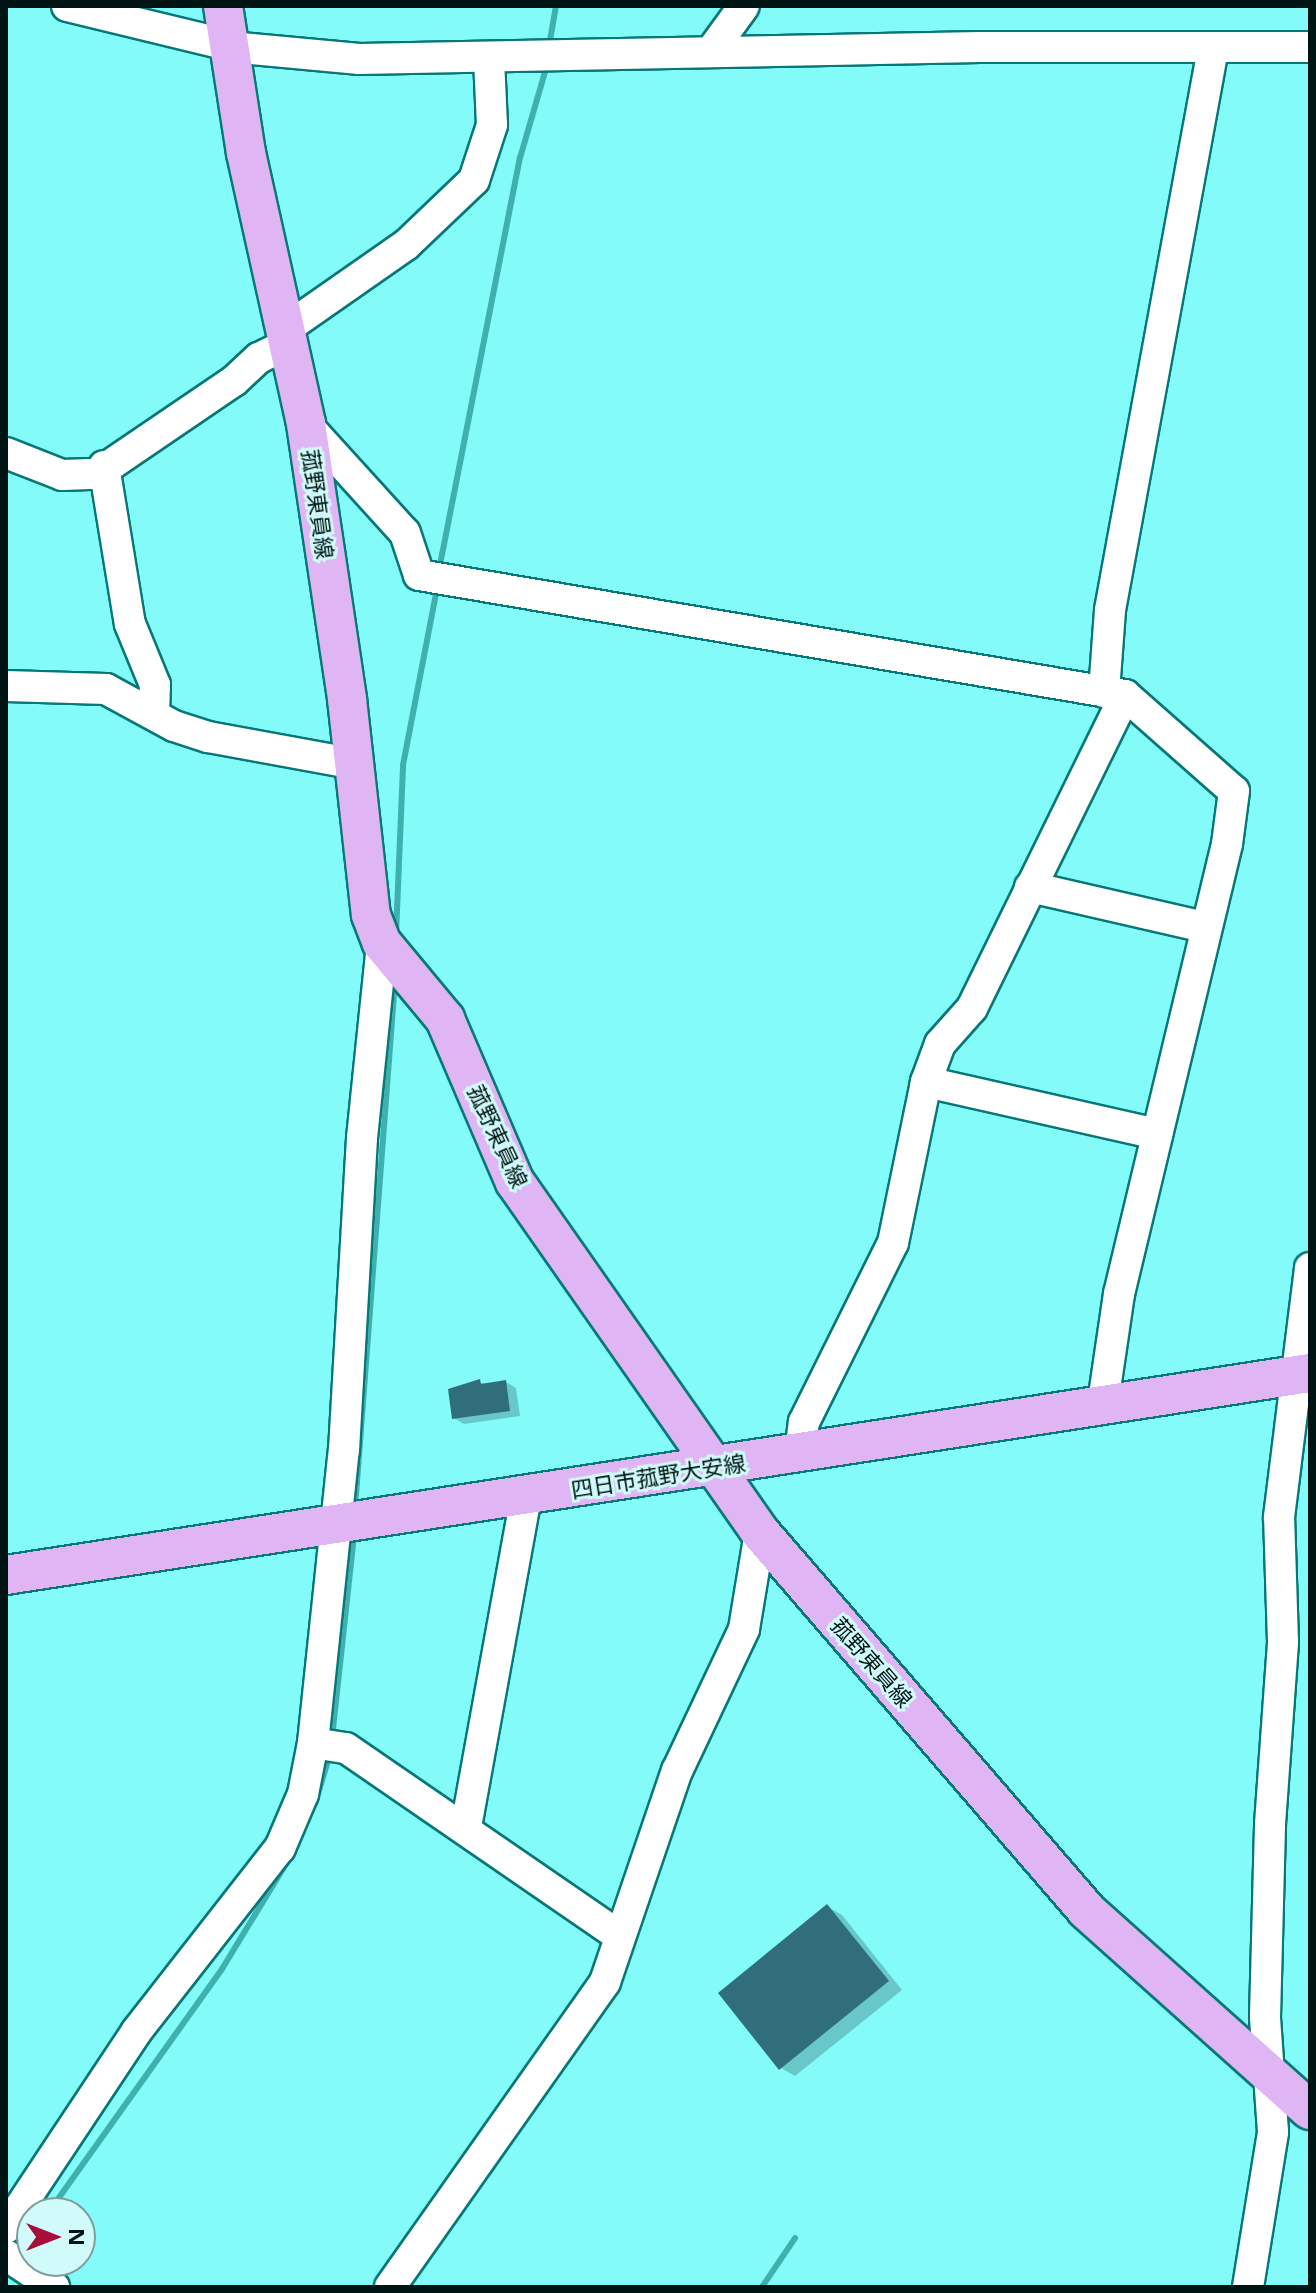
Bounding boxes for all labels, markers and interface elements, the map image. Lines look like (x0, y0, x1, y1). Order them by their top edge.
street label: 菰野東員線 (297, 448, 339, 560)
street label: 菰野東員線 (463, 1081, 533, 1191)
street label: 四日市菰野大安線 (569, 1449, 747, 1503)
street label: 菰野東員線 (826, 1612, 918, 1712)
north arrow (16, 2197, 96, 2277)
text: N (63, 2228, 93, 2246)

